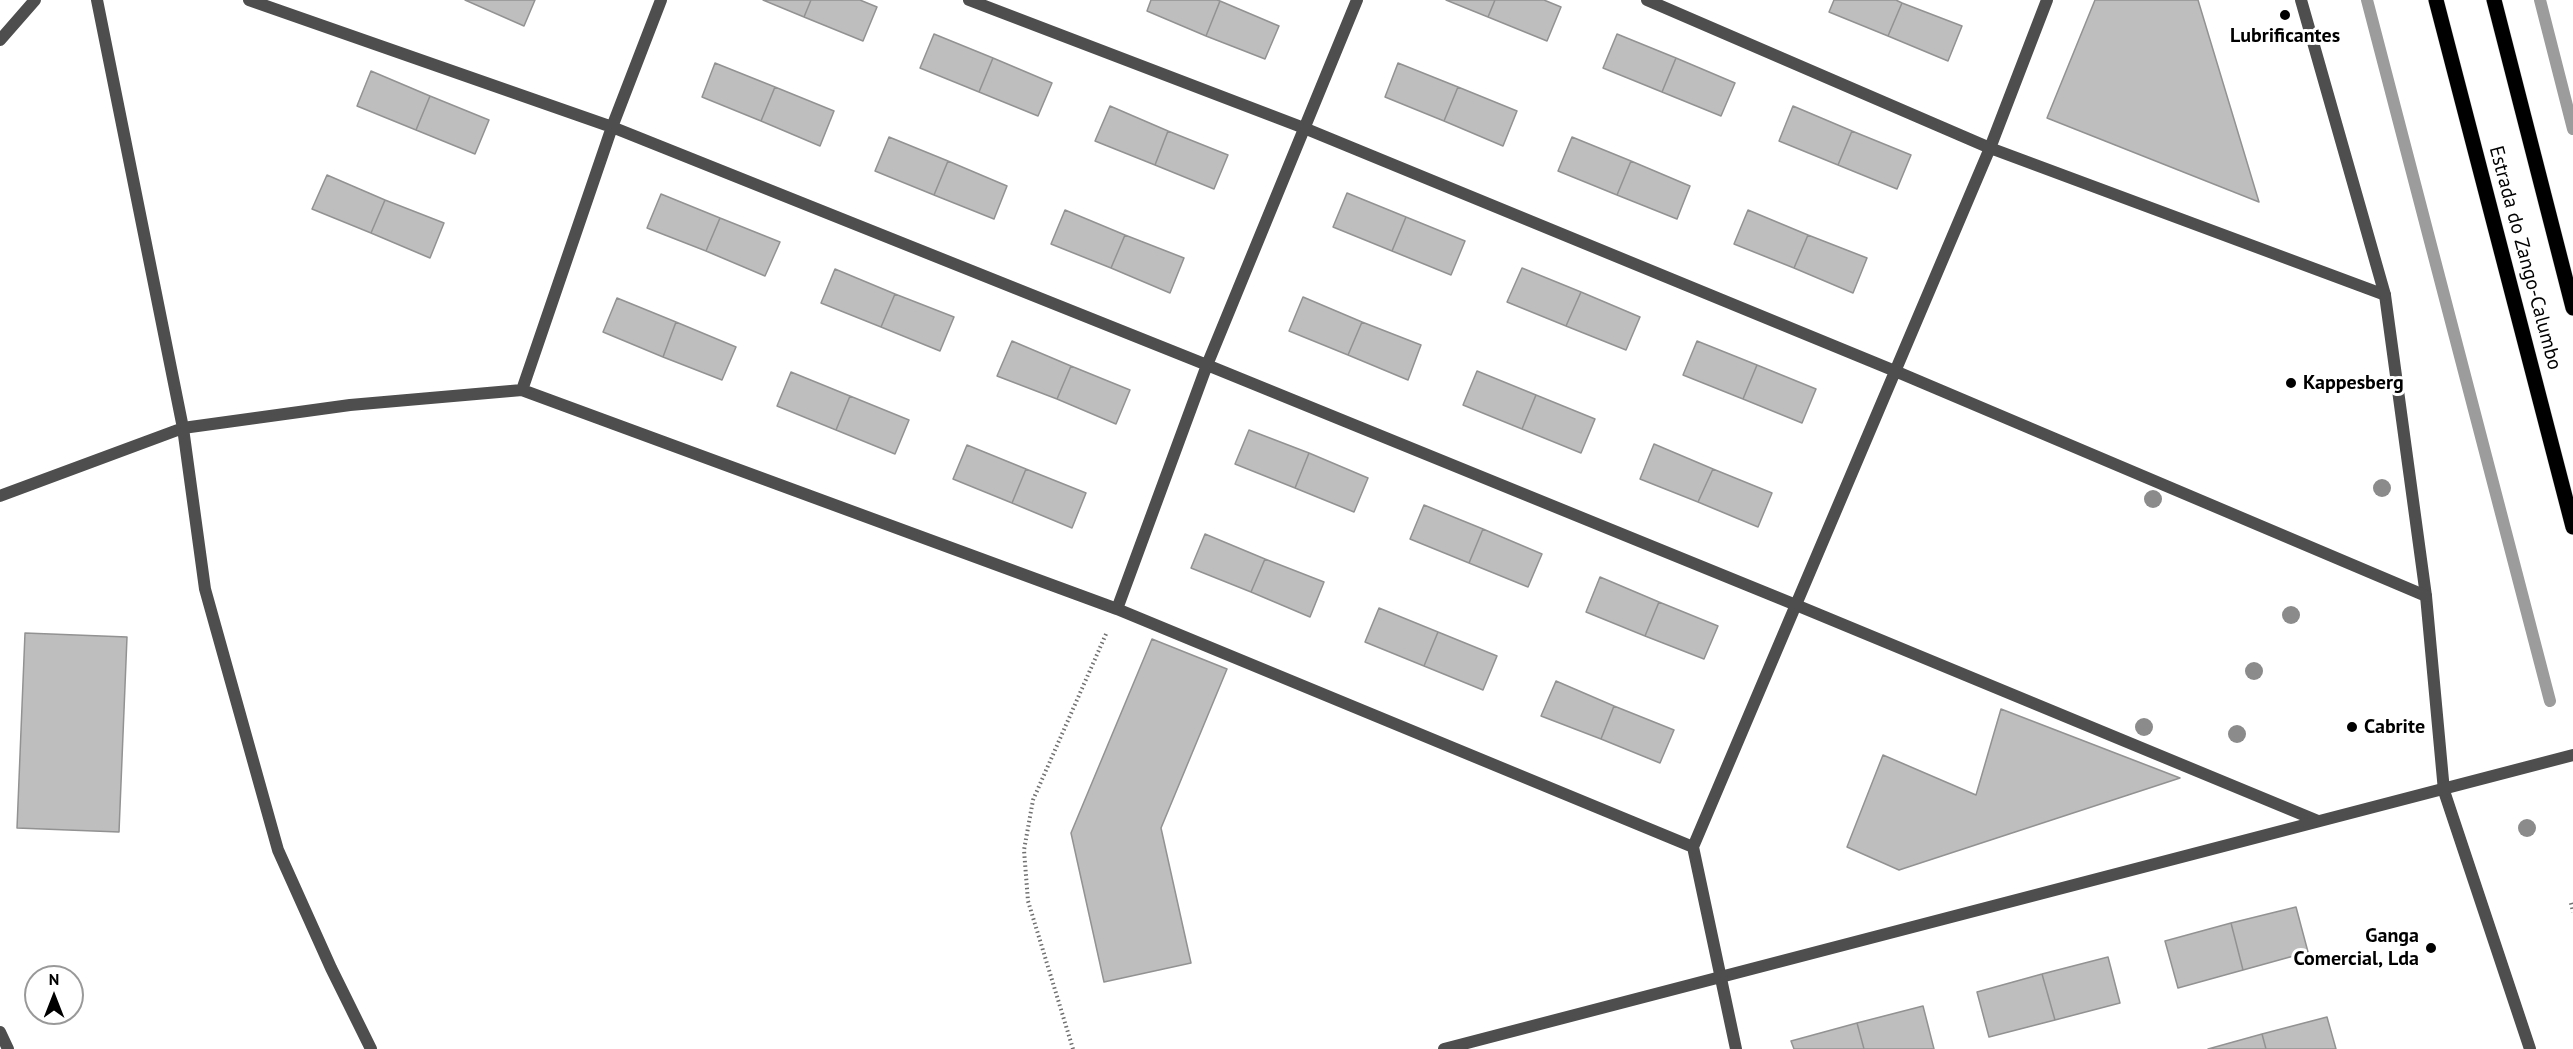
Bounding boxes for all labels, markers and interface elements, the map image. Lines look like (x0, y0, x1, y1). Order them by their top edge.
marker: Lubrificantes (2278, 8, 2292, 22)
place label: Lubrificantes (2230, 24, 2340, 48)
street label: Estrada do Zango-Calumbo (2484, 143, 2566, 373)
place label: Kappesberg (2303, 371, 2404, 395)
marker: Kappesberg (2284, 376, 2298, 390)
place label: Cabrite (2364, 715, 2425, 739)
marker: Cabrite (2345, 720, 2359, 734)
place label: Ganga Comercial, Lda (2294, 924, 2419, 971)
marker: Ganga Comercial, Lda (2424, 941, 2438, 955)
north arrow (24, 965, 84, 1025)
text: N (49, 969, 59, 989)

